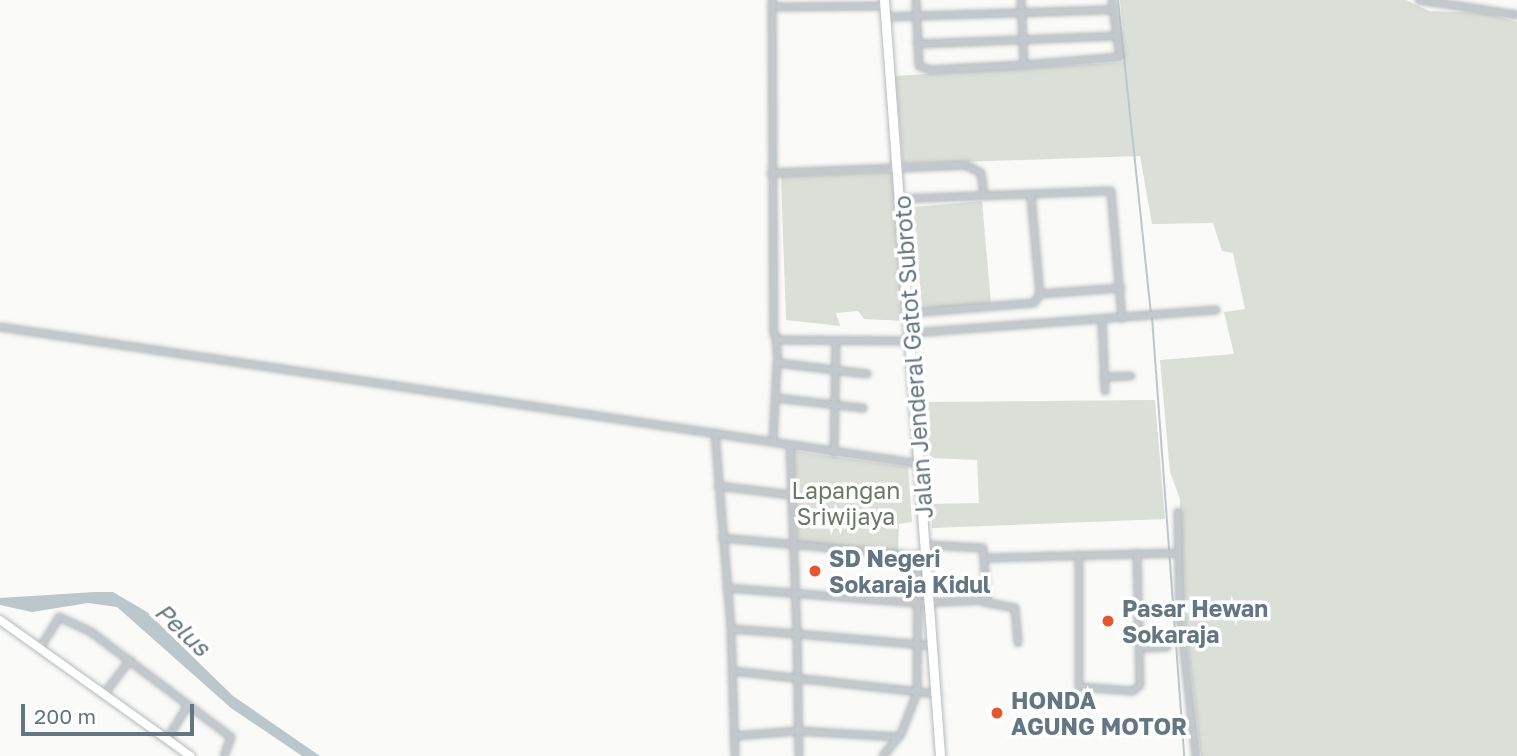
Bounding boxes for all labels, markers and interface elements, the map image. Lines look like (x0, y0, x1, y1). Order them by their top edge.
street label: Jalan Jenderal Gatot Subroto (888, 195, 938, 519)
park label: Lapangan Sriwijaya (792, 476, 900, 530)
place label: SD Negeri Sokaraja Kidul (829, 544, 991, 598)
marker: SD Negeri Sokaraja Kidul (807, 563, 823, 579)
place label: Pasar Hewan Sokaraja (1122, 594, 1268, 648)
water label: Pelus (150, 597, 216, 661)
marker: Pasar Hewan Sokaraja (1100, 613, 1116, 629)
place label: HONDA AGUNG MOTOR (1011, 686, 1187, 740)
scale bar (24, 690, 198, 734)
text: 200 m (34, 703, 96, 729)
marker: HONDA AGUNG MOTOR (989, 705, 1005, 721)

